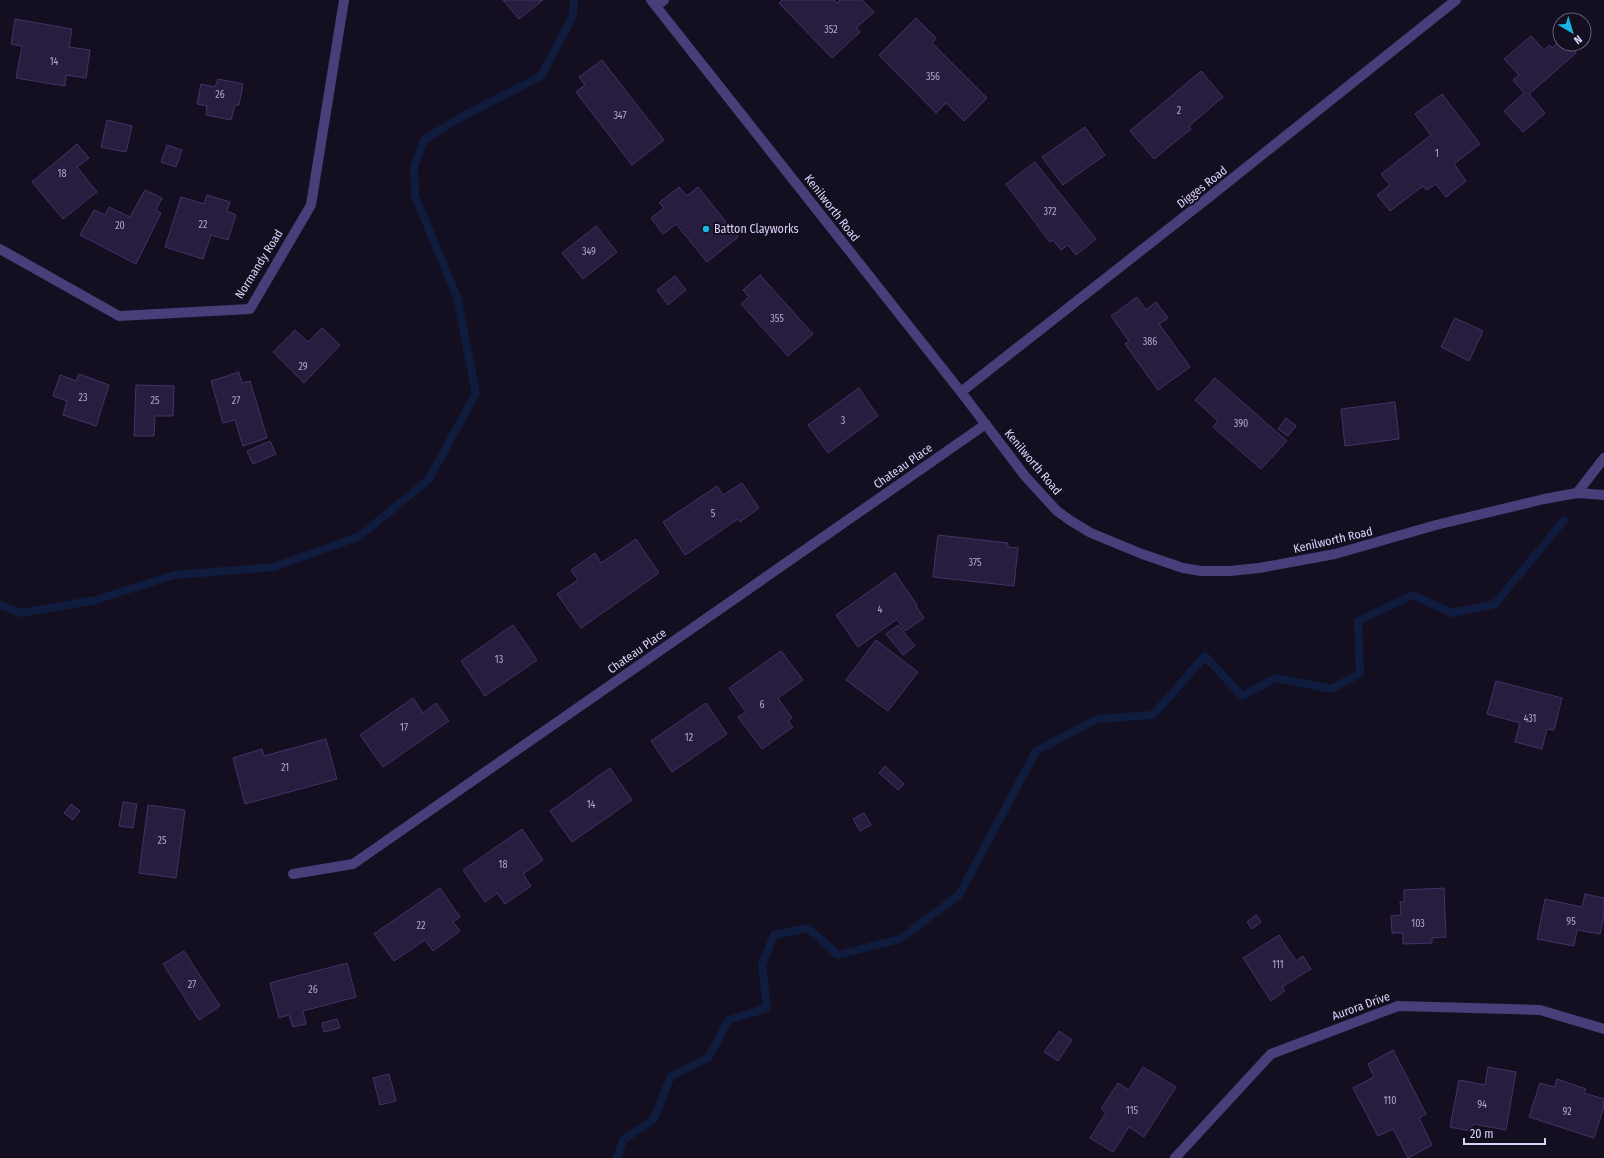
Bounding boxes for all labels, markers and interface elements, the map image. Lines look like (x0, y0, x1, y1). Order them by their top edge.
north arrow (1552, 12, 1592, 52)
house number: 352 (824, 24, 838, 36)
text: N (1571, 32, 1584, 47)
house number: 14 (50, 56, 59, 68)
house number: 356 (926, 71, 940, 83)
house number: 26 (215, 89, 225, 101)
house number: 2 (1177, 105, 1182, 117)
house number: 347 (613, 110, 627, 122)
house number: 1 (1435, 148, 1439, 160)
street label: Digges Road (1174, 163, 1230, 211)
house number: 18 (58, 168, 66, 180)
street label: Kenilworth Road (802, 172, 862, 244)
house number: 372 (1044, 206, 1057, 218)
house number: 22 (199, 219, 208, 231)
house number: 20 (115, 220, 125, 232)
place label: Batton Clayworks (714, 222, 799, 236)
marker: Batton Clayworks (701, 224, 711, 234)
street label: Normandy Road (232, 227, 286, 301)
house number: 349 (582, 246, 596, 258)
house number: 355 (770, 313, 784, 325)
house number: 386 (1143, 336, 1157, 348)
house number: 29 (298, 361, 308, 373)
house number: 23 (79, 392, 88, 404)
house number: 25 (151, 395, 160, 407)
house number: 27 (232, 395, 240, 407)
house number: 3 (841, 415, 846, 427)
house number: 390 (1234, 418, 1248, 430)
street label: Kenilworth Road (1002, 426, 1064, 498)
street label: Chateau Place (871, 441, 935, 491)
house number: 5 (711, 508, 716, 520)
street label: Kenilworth Road (1292, 524, 1374, 556)
house number: 375 (969, 557, 982, 569)
house number: 4 (878, 604, 883, 616)
street label: Chateau Place (605, 626, 669, 676)
house number: 13 (495, 654, 504, 666)
house number: 6 (760, 699, 765, 711)
house number: 431 (1524, 713, 1536, 725)
house number: 17 (400, 722, 408, 734)
house number: 12 (685, 732, 694, 744)
house number: 21 (281, 762, 289, 774)
house number: 14 (587, 799, 596, 811)
house number: 25 (158, 835, 167, 847)
house number: 18 (499, 859, 507, 871)
house number: 95 (1566, 916, 1576, 928)
house number: 103 (1411, 918, 1425, 930)
house number: 22 (417, 920, 426, 932)
house number: 111 (1272, 959, 1284, 971)
house number: 27 (188, 979, 196, 991)
house number: 26 (308, 984, 318, 996)
street label: Aurora Drive (1330, 989, 1392, 1023)
house number: 110 (1384, 1095, 1396, 1107)
house number: 94 (1477, 1099, 1487, 1111)
house number: 115 (1126, 1105, 1139, 1117)
house number: 92 (1562, 1106, 1572, 1118)
scale bar (1464, 1120, 1545, 1146)
text: 20 m (1470, 1127, 1494, 1141)

